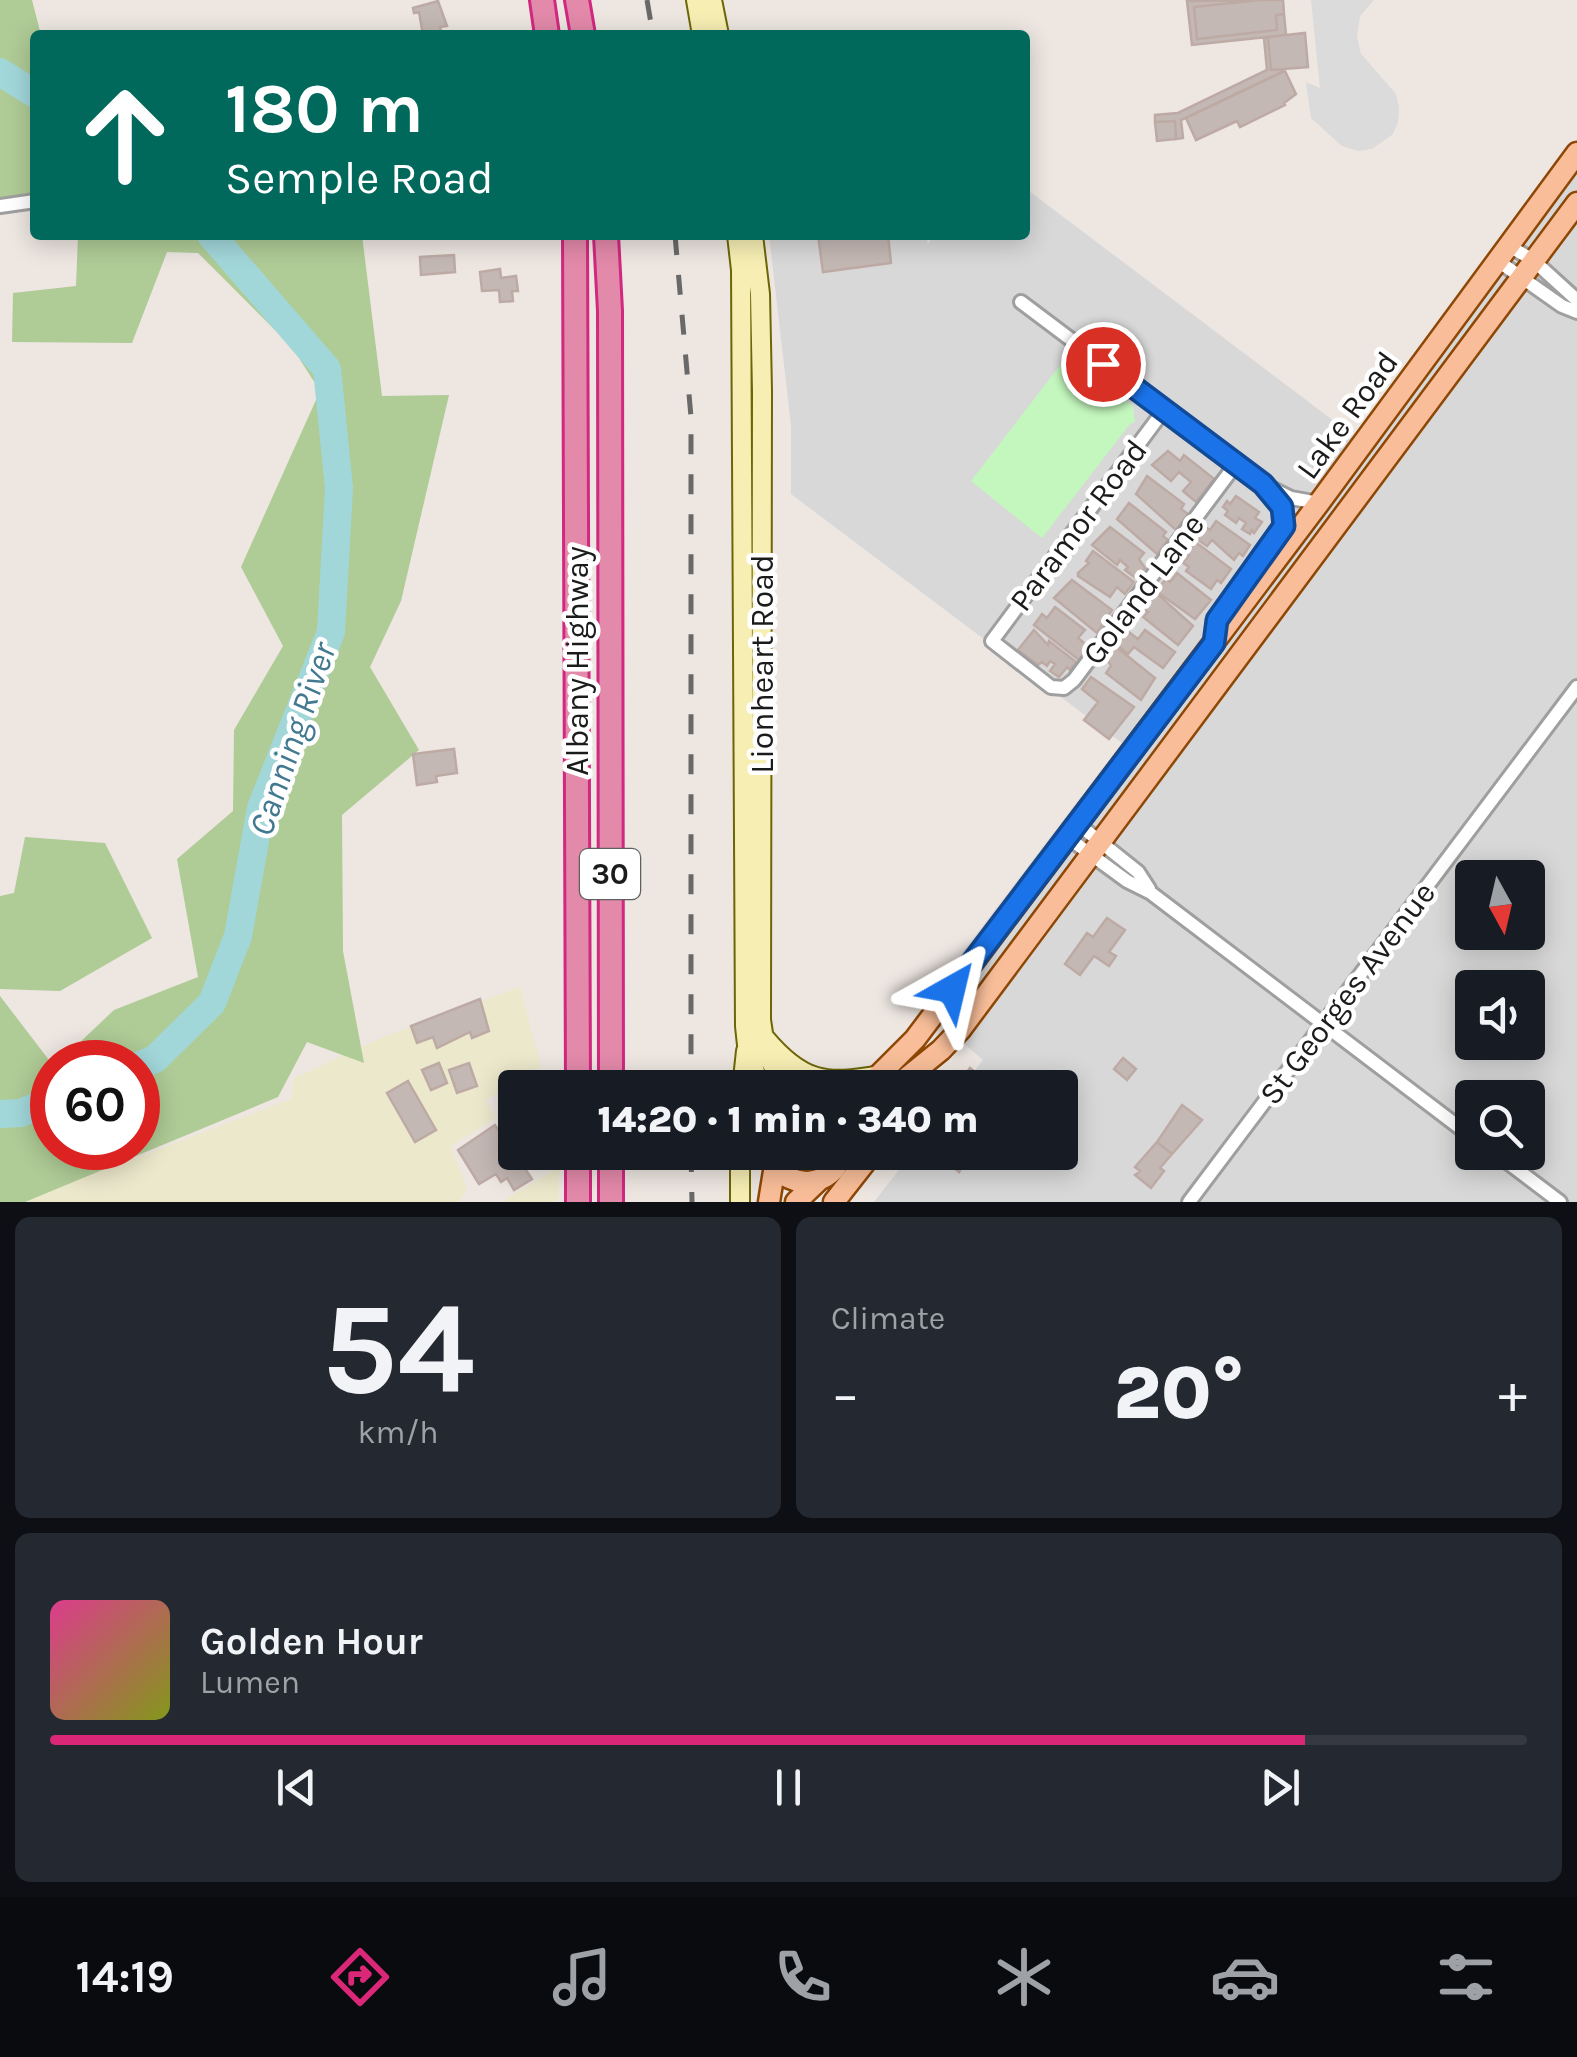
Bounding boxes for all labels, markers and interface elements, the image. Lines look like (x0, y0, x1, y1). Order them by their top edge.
text: 180 m (225, 68, 424, 150)
icon: ahead (60, 70, 190, 200)
text: Semple Road (225, 152, 494, 204)
pin (1061, 322, 1146, 407)
icon: arrive (1076, 337, 1131, 392)
street label: Lake Road (1289, 344, 1406, 486)
street label: Paramor Road (1002, 432, 1155, 618)
street label: Goland Lane (1075, 507, 1212, 672)
street label: Albany Highway (559, 546, 596, 776)
street label: Lionheart Road (744, 554, 781, 774)
water label: Canning River (240, 636, 345, 841)
road number: 30 (580, 849, 640, 899)
north arrow (1455, 860, 1545, 950)
map controls (1455, 860, 1545, 1170)
street label: St Georges Avenue (1252, 875, 1443, 1112)
position arrow (900, 937, 1004, 1041)
button: sound (1455, 970, 1545, 1060)
speed limit sign: 60 (30, 1040, 160, 1170)
button: search (1455, 1080, 1545, 1170)
text: 14:20 · 1 min · 340 m (597, 1097, 979, 1142)
text: 54 (321, 1273, 475, 1425)
text: Climate (831, 1300, 945, 1337)
text: 20° (1114, 1349, 1244, 1437)
text: − (831, 1362, 860, 1426)
text: + (1498, 1362, 1527, 1426)
text: km/h (357, 1414, 439, 1451)
text: Golden Hour (200, 1619, 423, 1664)
text: Lumen (200, 1664, 300, 1701)
icon: previous (269, 1760, 324, 1815)
icon: pause (761, 1760, 816, 1815)
icon: next (1253, 1760, 1308, 1815)
icon: directions (325, 1942, 395, 2012)
icon: music (547, 1942, 617, 2012)
icon: phone (768, 1942, 838, 2012)
icon: climate (989, 1942, 1059, 2012)
icon: car (1210, 1942, 1280, 2012)
icon: filters (1431, 1942, 1501, 2012)
text: 14:19 (76, 1951, 174, 2003)

